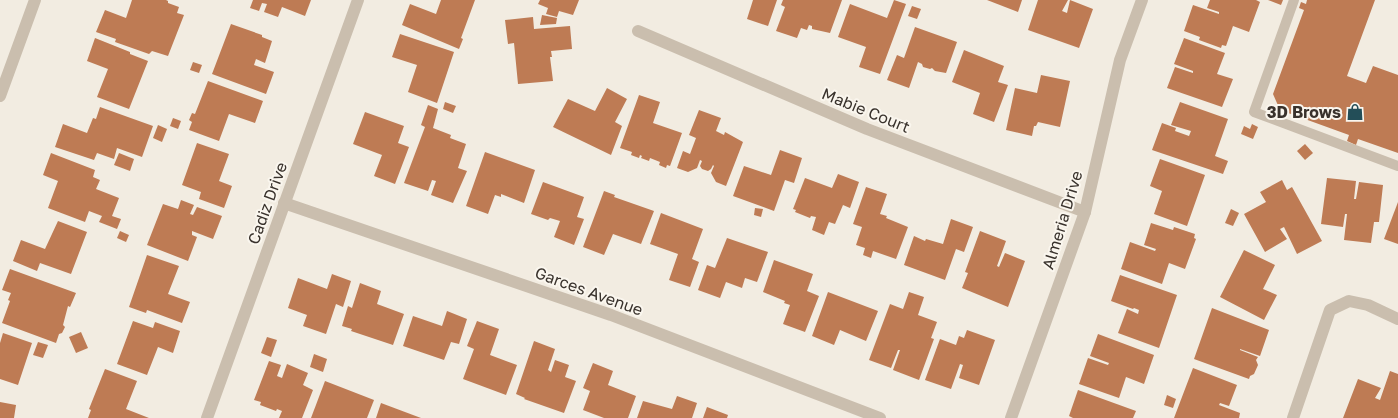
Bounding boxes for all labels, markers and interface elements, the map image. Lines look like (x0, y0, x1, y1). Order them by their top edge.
street label: Mabie Court (819, 83, 913, 137)
place label: 3D Brows (1267, 102, 1341, 122)
shop icon: 3D Brows (1345, 102, 1365, 122)
street label: Cadiz Drive (243, 159, 291, 247)
street label: Almeria Drive (1037, 168, 1087, 272)
street label: Garces Avenue (532, 262, 646, 320)

